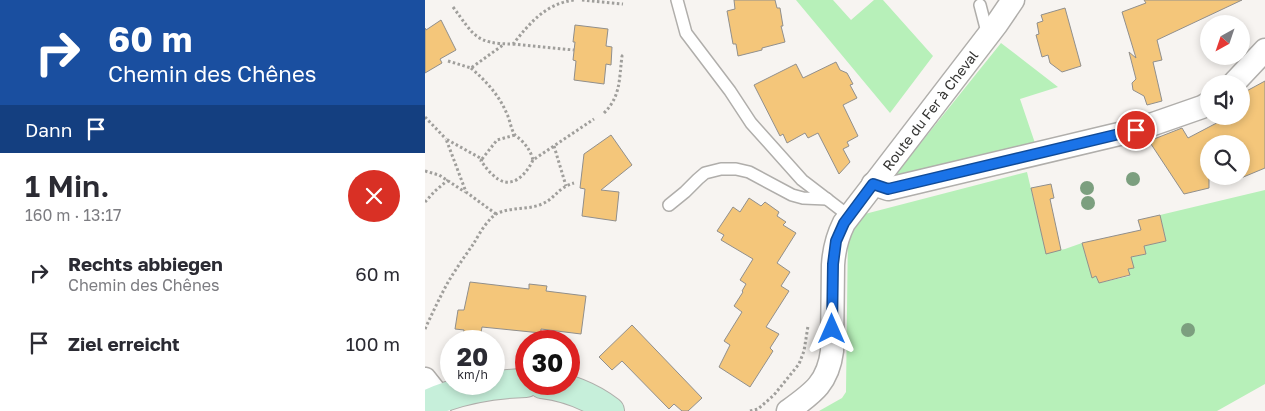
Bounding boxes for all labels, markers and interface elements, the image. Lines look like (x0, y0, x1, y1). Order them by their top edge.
north arrow (1200, 15, 1250, 65)
map controls (1200, 15, 1250, 185)
text: 60 m (108, 18, 192, 60)
icon: right (25, 20, 90, 85)
street label: Route du Fer à Cheval (879, 47, 981, 174)
text: Chemin des Chênes (108, 60, 316, 87)
button: sound (1200, 75, 1250, 125)
pin (1115, 109, 1157, 151)
icon: arrive (82, 115, 110, 143)
icon: arrive (1122, 116, 1150, 144)
text: Dann (25, 118, 72, 141)
button: search (1200, 135, 1250, 185)
text: 1 Min. (25, 168, 110, 204)
button: close (348, 170, 400, 222)
text: 160 m · 13:17 (25, 205, 121, 225)
text: Rechts abbiegen (68, 252, 223, 275)
icon: right (25, 259, 53, 287)
text: 60 m (355, 262, 400, 285)
text: Chemin des Chênes (68, 275, 220, 295)
position arrow (805, 302, 857, 354)
icon: arrive (25, 329, 53, 357)
speed limit sign: 30 (515, 330, 580, 395)
text: Ziel erreicht (68, 332, 180, 355)
text: 100 m (346, 332, 400, 355)
text: 20 (457, 341, 488, 372)
text: km/h (457, 367, 488, 382)

